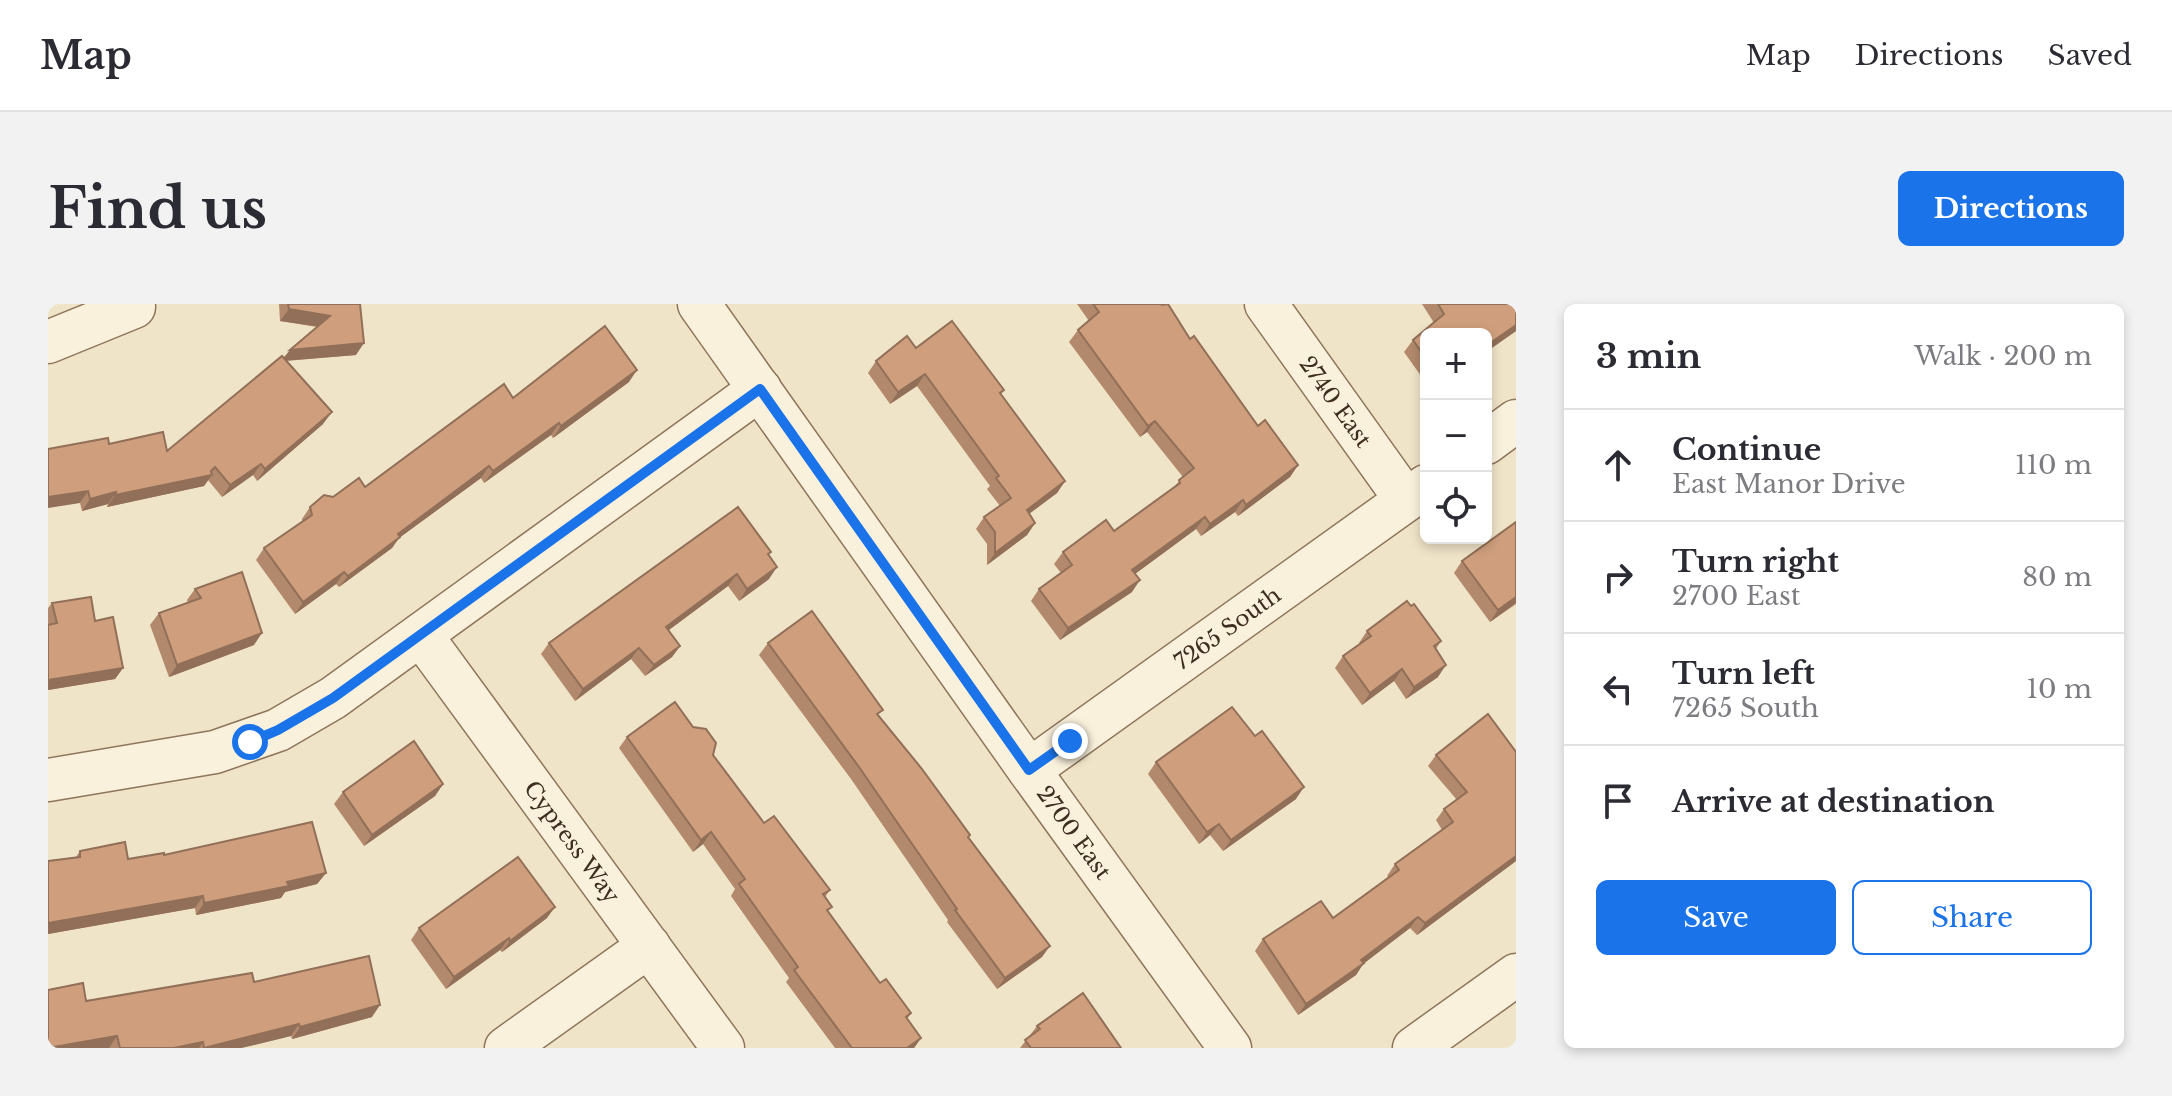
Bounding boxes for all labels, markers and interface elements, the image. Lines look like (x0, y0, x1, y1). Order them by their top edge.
text: Map (40, 32, 132, 79)
text: Map (1746, 38, 1811, 73)
text: Directions (1855, 38, 2004, 73)
text: Saved (2048, 38, 2132, 73)
button: Directions (1898, 171, 2124, 246)
text: Find us (48, 174, 267, 243)
map controls (1420, 328, 1492, 544)
button: + (1420, 328, 1492, 400)
text: 3 min (1596, 335, 1701, 377)
text: Walk · 200 m (1914, 340, 2092, 372)
street label: 2740 East (1294, 351, 1378, 453)
button: − (1420, 400, 1492, 472)
text: Continue (1672, 431, 1821, 468)
icon: ahead (1596, 443, 1640, 487)
text: 110 m (2015, 449, 2092, 481)
text: East Manor Drive (1672, 468, 1906, 500)
button: locate (1420, 472, 1492, 544)
text: Turn right (1672, 543, 1839, 580)
icon: right (1596, 555, 1640, 599)
text: 80 m (2022, 561, 2092, 593)
text: 2700 East (1672, 580, 1801, 612)
street label: 7265 South (1169, 581, 1286, 675)
text: Turn left (1672, 655, 1815, 692)
icon: left (1596, 667, 1640, 711)
text: 10 m (2026, 673, 2092, 705)
text: 7265 South (1672, 692, 1819, 724)
route end (1052, 723, 1088, 759)
route start (232, 724, 268, 760)
street label: Cypress Way (518, 775, 626, 908)
icon: arrive (1596, 779, 1640, 823)
street label: 2700 East (1031, 780, 1117, 885)
text: Arrive at destination (1672, 783, 1995, 820)
button: Save (1596, 880, 1836, 955)
button: Share (1852, 880, 2092, 955)

